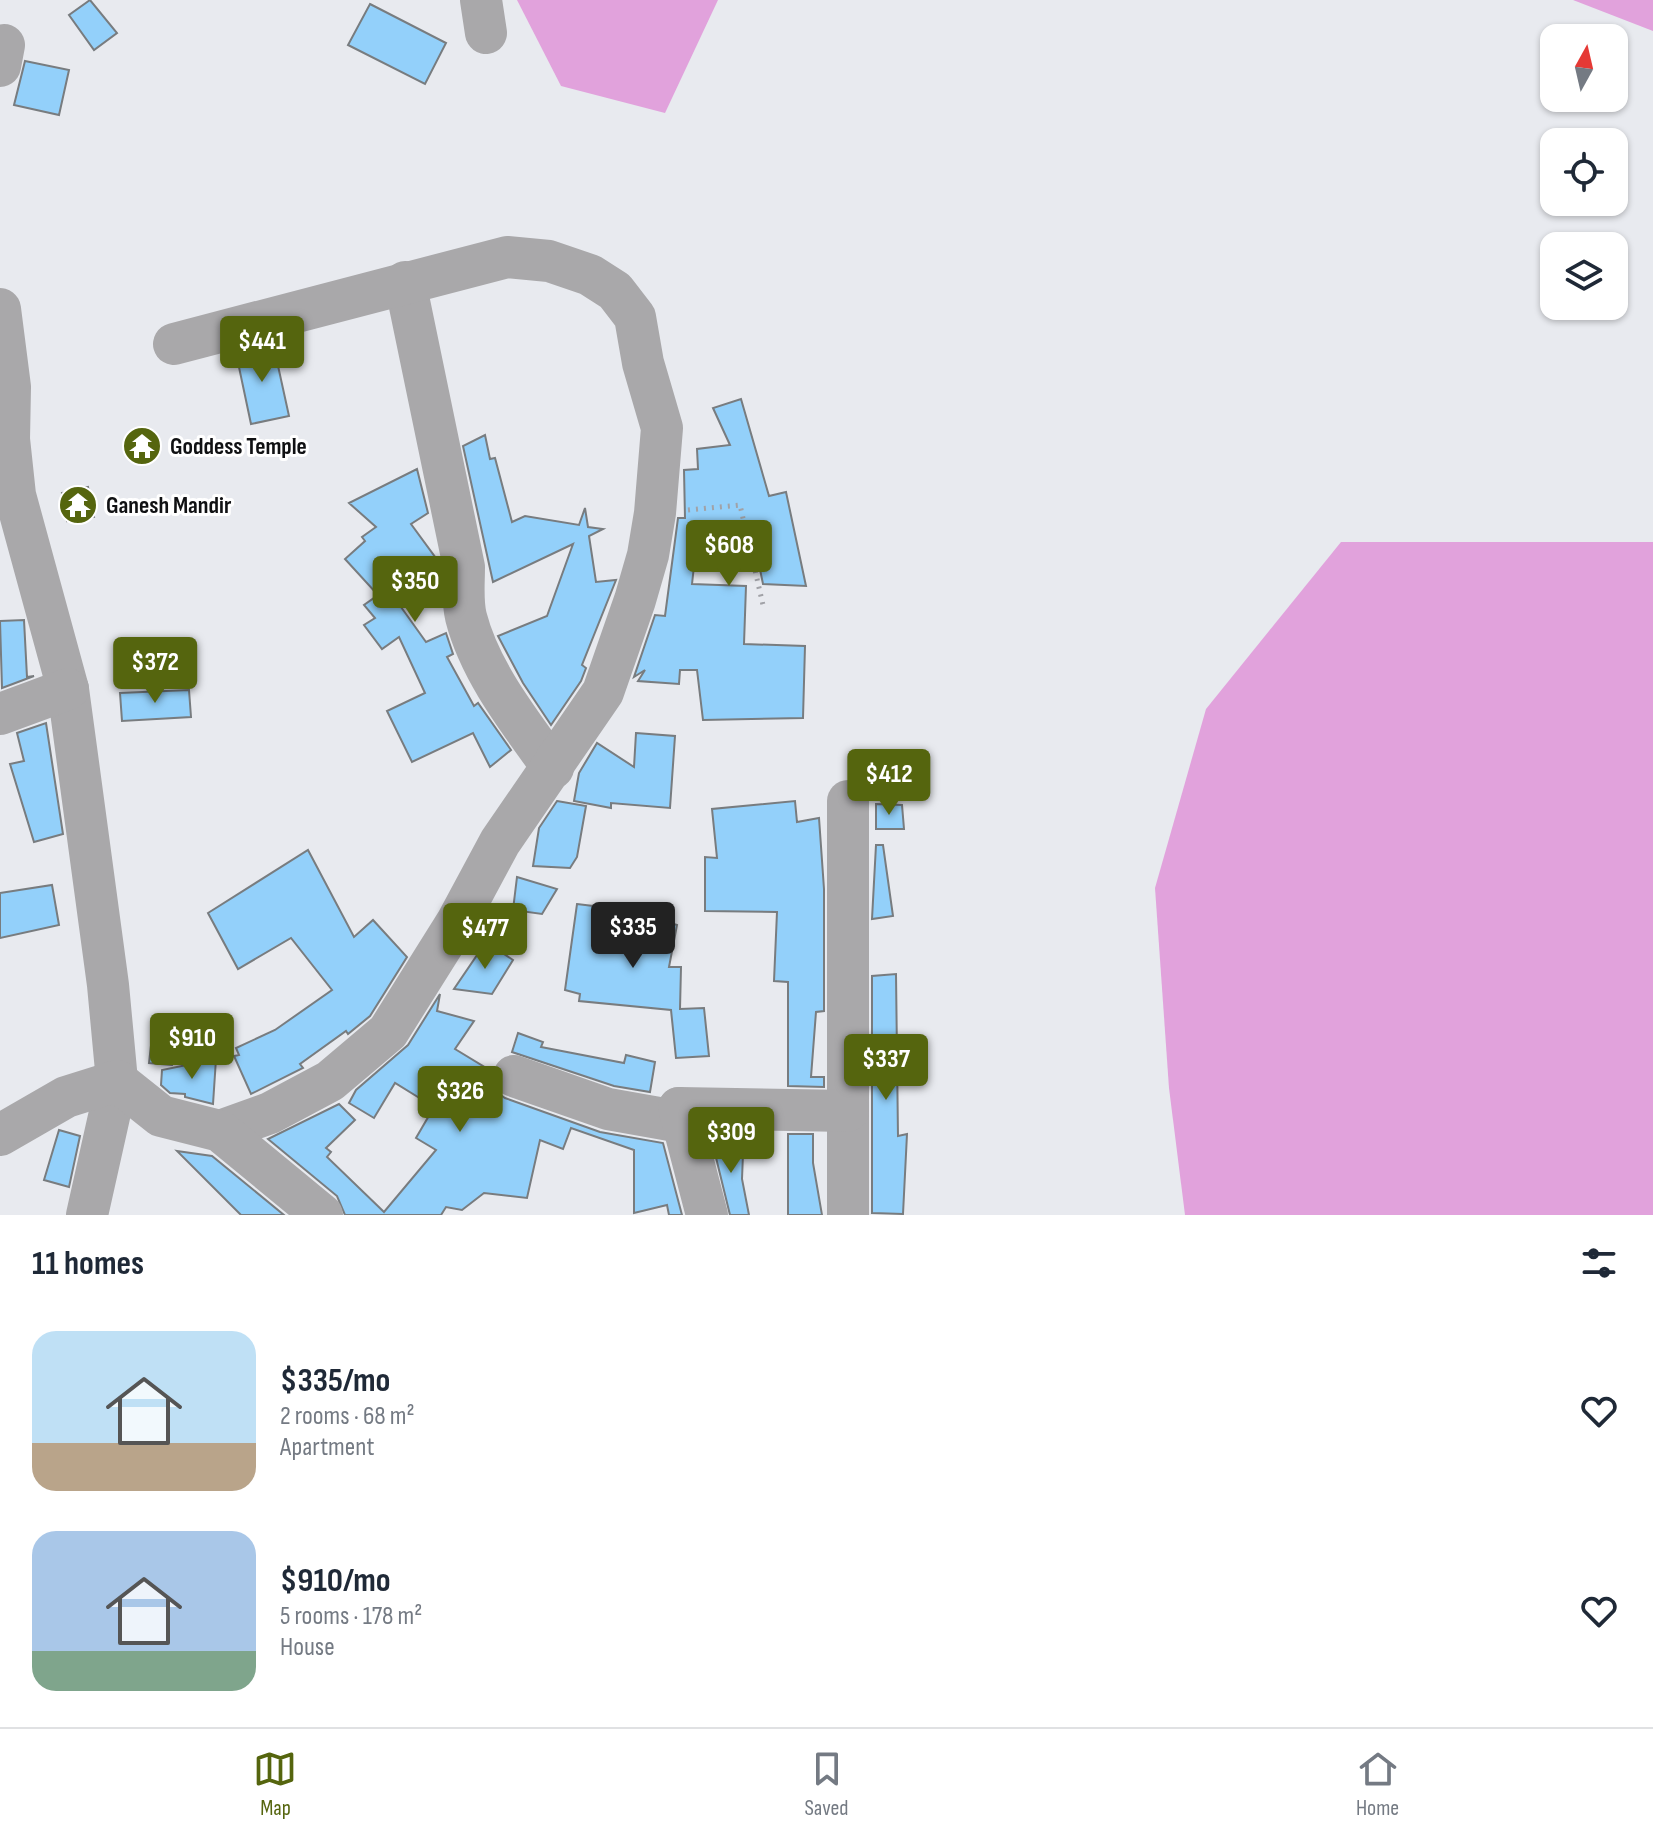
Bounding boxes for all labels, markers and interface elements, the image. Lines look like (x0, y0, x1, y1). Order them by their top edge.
north arrow (1540, 24, 1628, 112)
map controls (1540, 24, 1628, 320)
button: locate (1540, 128, 1628, 216)
button: layers (1540, 232, 1628, 320)
pin: $441 (215, 316, 309, 384)
text: $441 (238, 326, 286, 357)
temple icon: Goddess Temple (121, 425, 163, 467)
place label: Goddess Temple (170, 432, 307, 461)
temple icon: Ganesh Mandir (57, 484, 99, 526)
place label: Ganesh Mandir (106, 491, 232, 520)
pin: $608 (682, 520, 776, 588)
text: $608 (704, 530, 754, 561)
pin: $350 (368, 556, 462, 624)
text: $350 (391, 566, 439, 597)
pin: $372 (108, 637, 202, 705)
text: $372 (131, 647, 179, 678)
pin: $412 (842, 749, 936, 817)
text: $412 (865, 759, 913, 790)
pin: $335 (586, 902, 680, 970)
pin: $477 (438, 903, 532, 971)
text: $335 (609, 912, 657, 943)
text: $477 (461, 913, 509, 944)
pin: $910 (145, 1013, 239, 1081)
text: $910 (168, 1023, 216, 1054)
pin: $337 (839, 1034, 933, 1102)
text: $337 (862, 1044, 910, 1075)
pin: $326 (413, 1066, 507, 1134)
text: $326 (436, 1076, 484, 1107)
pin: $309 (684, 1107, 778, 1175)
text: $309 (706, 1117, 756, 1148)
icon: filters (1577, 1241, 1621, 1285)
text: 11 homes (32, 1243, 144, 1284)
text: $335/mo (280, 1360, 390, 1401)
icon: home (96, 1363, 192, 1459)
icon: heart (1577, 1389, 1621, 1433)
text: 2 rooms · 68 m² (280, 1401, 415, 1432)
text: Apartment (280, 1432, 374, 1463)
text: $910/mo (280, 1560, 391, 1601)
icon: home (96, 1563, 192, 1659)
icon: heart (1577, 1589, 1621, 1633)
text: 5 rooms · 178 m² (280, 1601, 422, 1632)
text: House (280, 1632, 335, 1663)
tab: Map (253, 1747, 297, 1822)
tab: Saved (804, 1747, 849, 1822)
tab: Home (1356, 1747, 1400, 1822)

